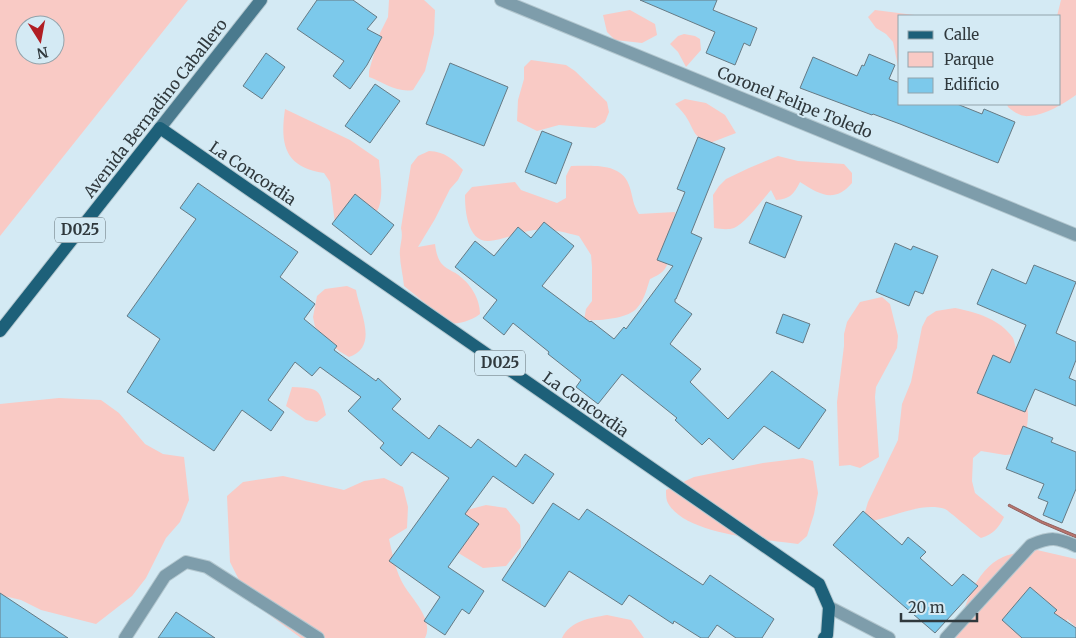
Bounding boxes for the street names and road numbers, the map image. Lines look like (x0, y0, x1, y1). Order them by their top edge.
street label: Avenida Bernadino Caballero (78, 14, 231, 202)
street label: Coronel Felipe Toledo (715, 62, 875, 142)
street label: La Concordia (206, 137, 301, 210)
road number: D025 (55, 218, 105, 242)
road number: D025 (475, 350, 525, 376)
street label: La Concordia (539, 367, 633, 441)

